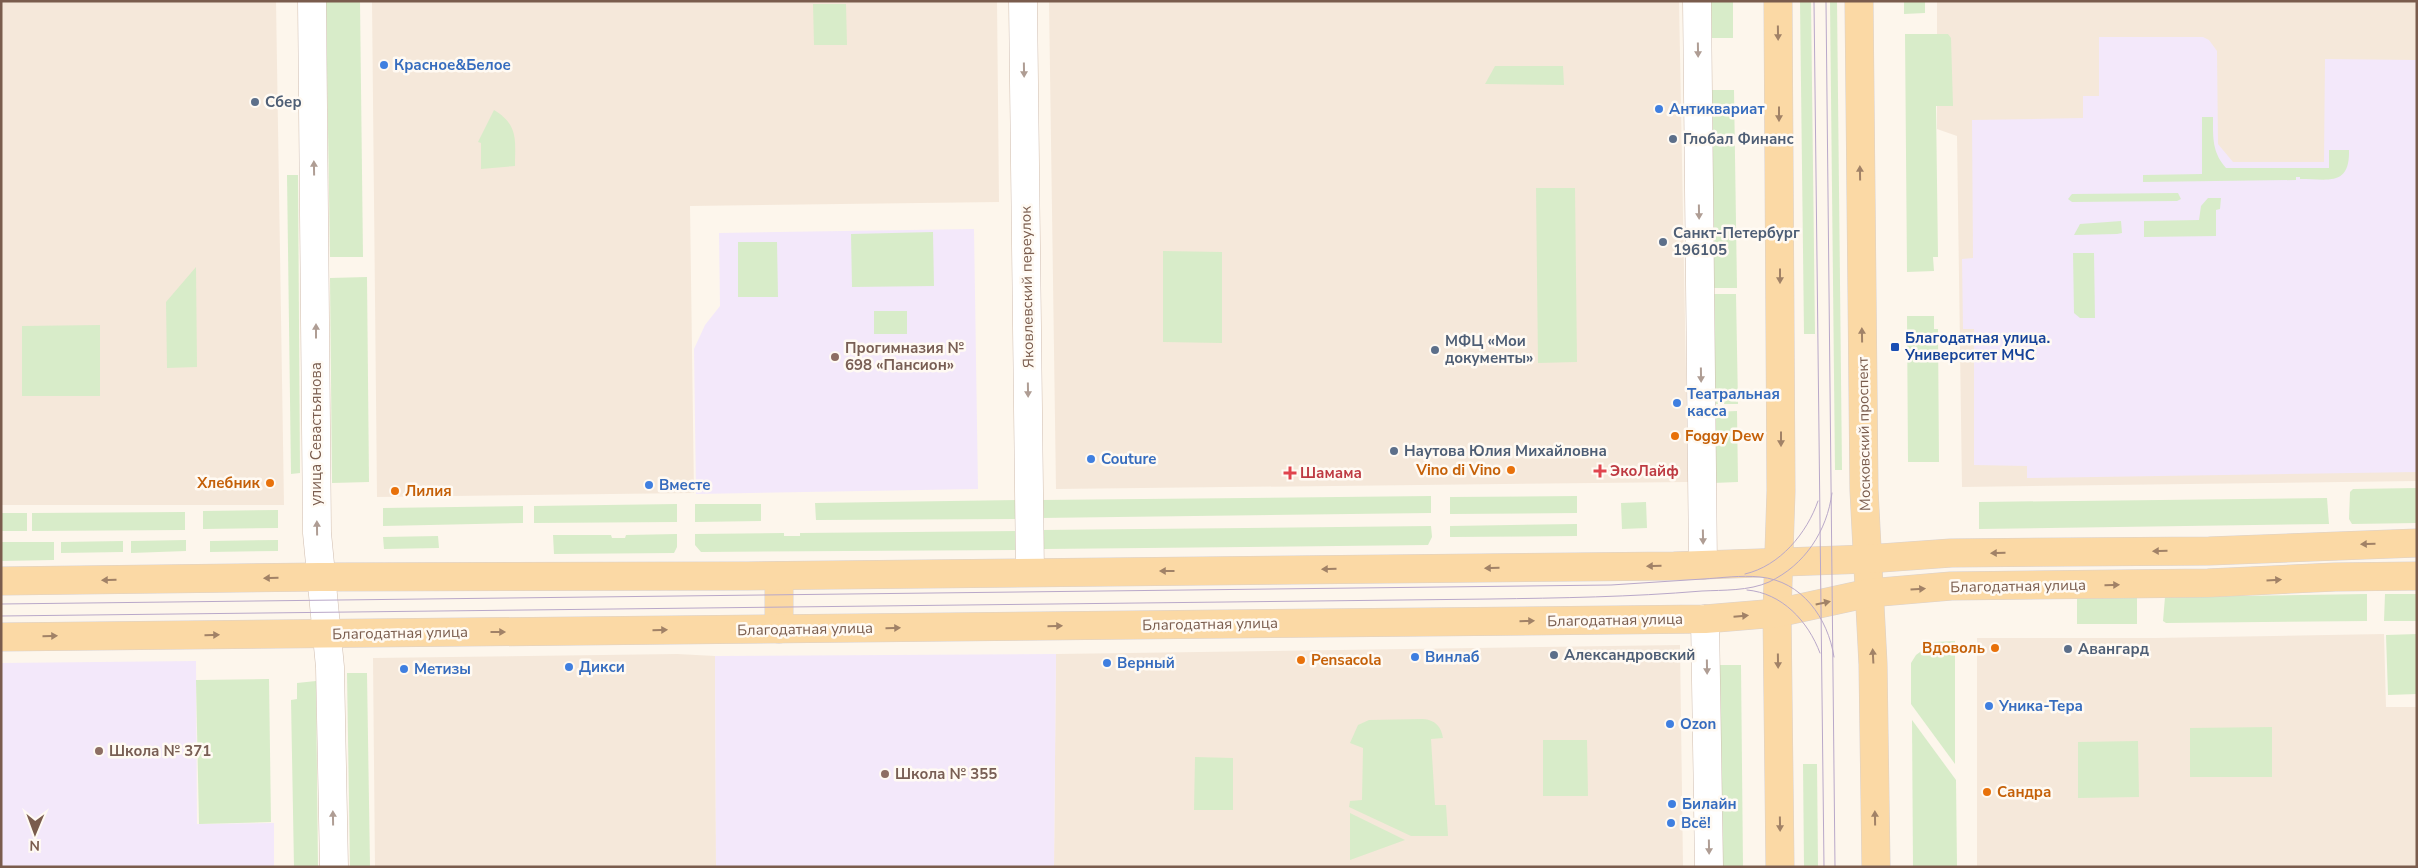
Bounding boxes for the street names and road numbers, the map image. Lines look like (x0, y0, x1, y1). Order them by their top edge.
street label: Яковлевский переулок (1016, 206, 1038, 368)
street label: Московский проспект (1853, 356, 1875, 511)
street label: улица Севастьянова (306, 362, 326, 506)
street label: Благодатная улица (1950, 575, 2086, 597)
street label: Благодатная улица (1547, 609, 1683, 631)
street label: Благодатная улица (1142, 613, 1278, 635)
street label: Благодатная улица (737, 618, 873, 640)
street label: Благодатная улица (332, 622, 468, 644)

